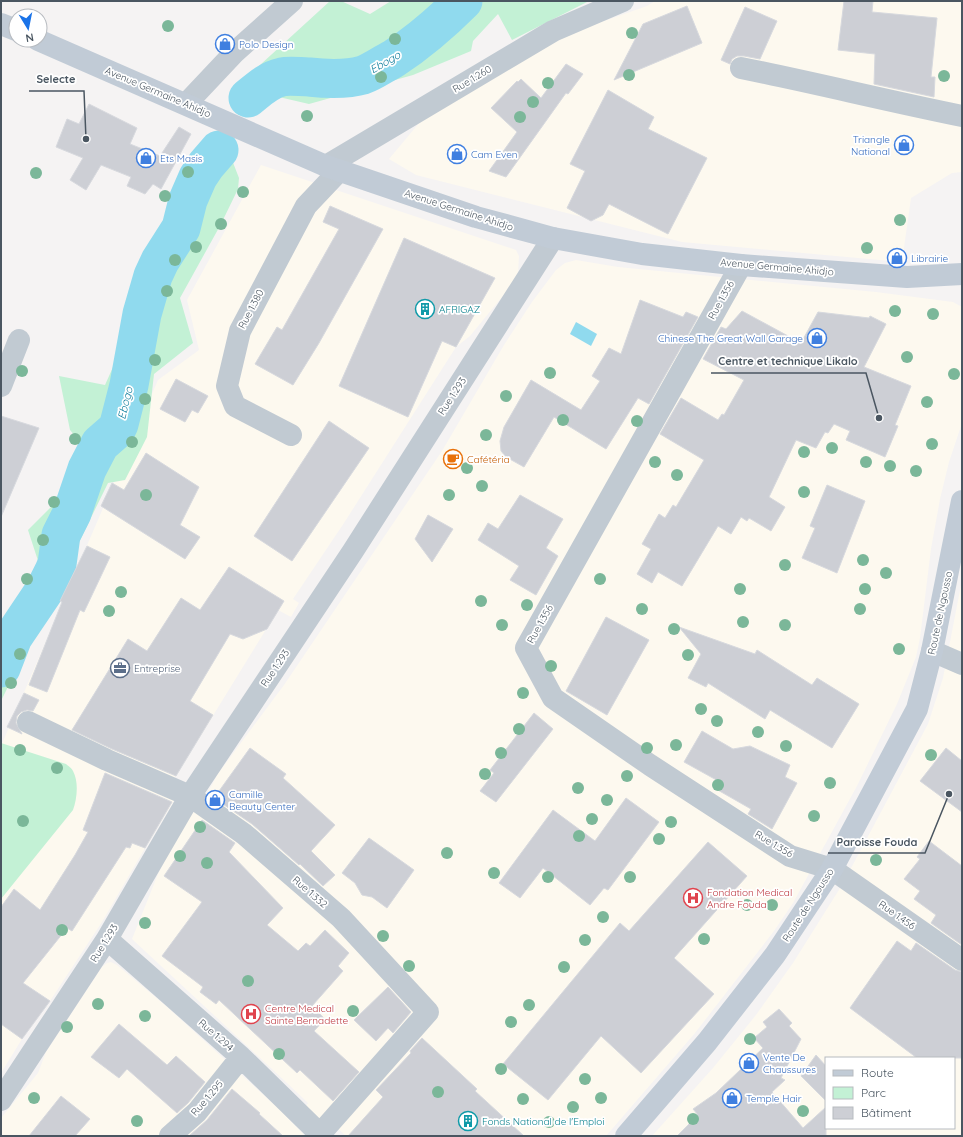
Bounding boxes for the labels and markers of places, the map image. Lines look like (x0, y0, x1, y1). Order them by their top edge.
shop icon: Polo Design (214, 33, 236, 55)
place label: Polo Design (239, 38, 294, 51)
callout: Selecte (29, 68, 84, 91)
place label: Triangle National (851, 133, 890, 158)
shop icon: Triangle National (893, 134, 915, 156)
shop icon: Cam Even (446, 143, 468, 165)
shop icon: Ets Masis (135, 147, 157, 169)
place label: Cam Even (471, 148, 518, 161)
place label: Ets Masis (160, 152, 203, 165)
shop icon: Librairie (886, 247, 908, 269)
place label: Librairie (911, 252, 948, 265)
building icon: AFRIGAZ (414, 298, 436, 320)
place label: AFRIGAZ (439, 303, 480, 316)
shop icon: Chinese The Great Wall Garage (806, 327, 828, 349)
place label: Chinese The Great Wall Garage (658, 332, 803, 345)
callout: Centre et technique Likalo (711, 350, 866, 373)
cafe icon: Cafétéria (442, 448, 464, 470)
place label: Cafétéria (467, 453, 510, 466)
office icon: Entreprise (109, 657, 131, 679)
place label: Entreprise (134, 662, 181, 675)
place label: Camille Beauty Center (229, 788, 296, 813)
shop icon: Camille Beauty Center (204, 789, 226, 811)
callout: Paroisse Fouda (828, 830, 925, 853)
place label: Fondation Medical Andre Fouda (707, 886, 792, 911)
hospital icon: Fondation Medical Andre Fouda (682, 887, 704, 909)
place label: Centre Medical Sainte Bernadette (265, 1002, 349, 1027)
hospital icon: Centre Medical Sainte Bernadette (240, 1003, 262, 1025)
place label: Vente De Chaussures (763, 1051, 816, 1076)
shop icon: Vente De Chaussures (738, 1052, 760, 1074)
shop icon: Temple Hair (721, 1087, 743, 1109)
place label: Temple Hair (746, 1092, 802, 1105)
building icon: Fonds National de l'Emploi (457, 1110, 479, 1132)
place label: Fonds National de l'Emploi (482, 1115, 605, 1128)

